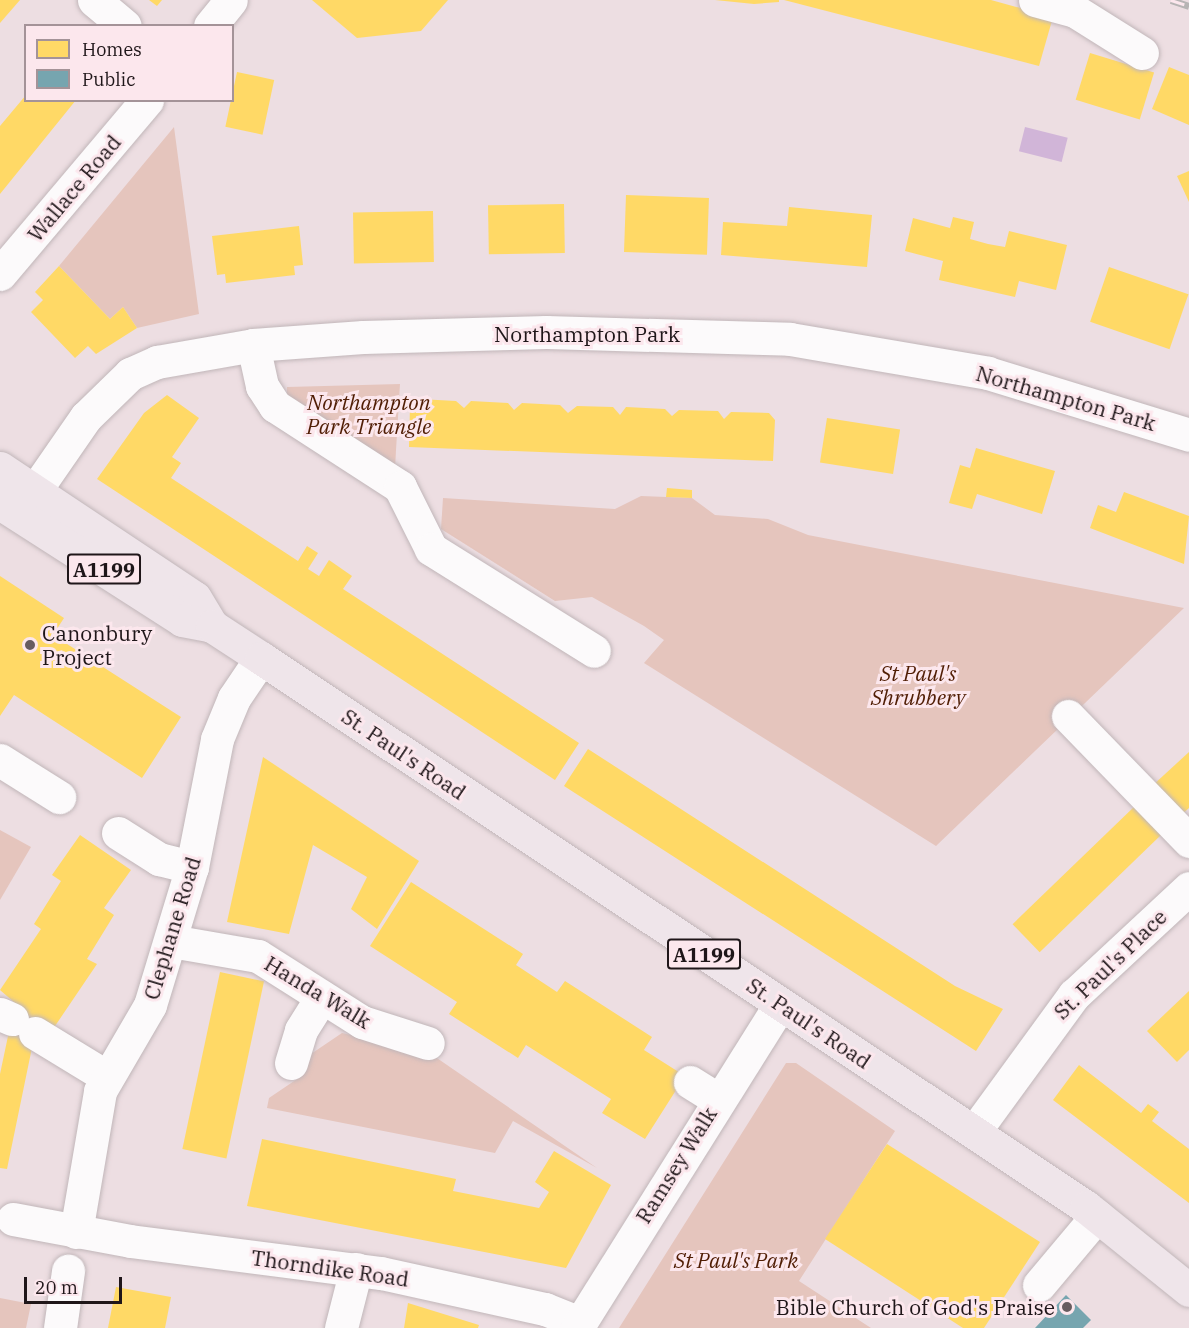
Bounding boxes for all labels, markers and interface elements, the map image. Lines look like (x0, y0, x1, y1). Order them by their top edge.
legend (24, 24, 234, 102)
text: Homes (82, 38, 142, 61)
text: Public (82, 68, 136, 91)
street label: Wallace Road (22, 130, 126, 246)
street label: Northampton Park (494, 321, 680, 347)
street label: Northampton Park (973, 360, 1159, 436)
park label: Northampton Park Triangle (307, 389, 431, 439)
road number: A1199 (66, 552, 142, 586)
place label: Canonbury Project (42, 620, 152, 670)
marker: Canonbury Project (23, 638, 37, 652)
park label: St Paul's Shrubbery (871, 660, 965, 710)
street label: St. Paul's Road (337, 703, 471, 805)
street label: Clephane Road (138, 853, 206, 1003)
street label: St. Paul's Place (1048, 904, 1172, 1024)
road number: A1199 (666, 937, 742, 971)
street label: Handa Walk (260, 950, 376, 1034)
street label: St. Paul's Road (742, 972, 876, 1074)
street label: Ramsey Walk (630, 1102, 722, 1228)
street label: Thorndike Road (250, 1244, 410, 1292)
park label: St Paul's Park (674, 1247, 798, 1273)
scale bar (27, 1265, 124, 1303)
text: 20 m (35, 1276, 78, 1299)
place label: Bible Church of God's Praise (776, 1294, 1055, 1320)
marker: Bible Church of God's Praise (1060, 1300, 1074, 1314)

